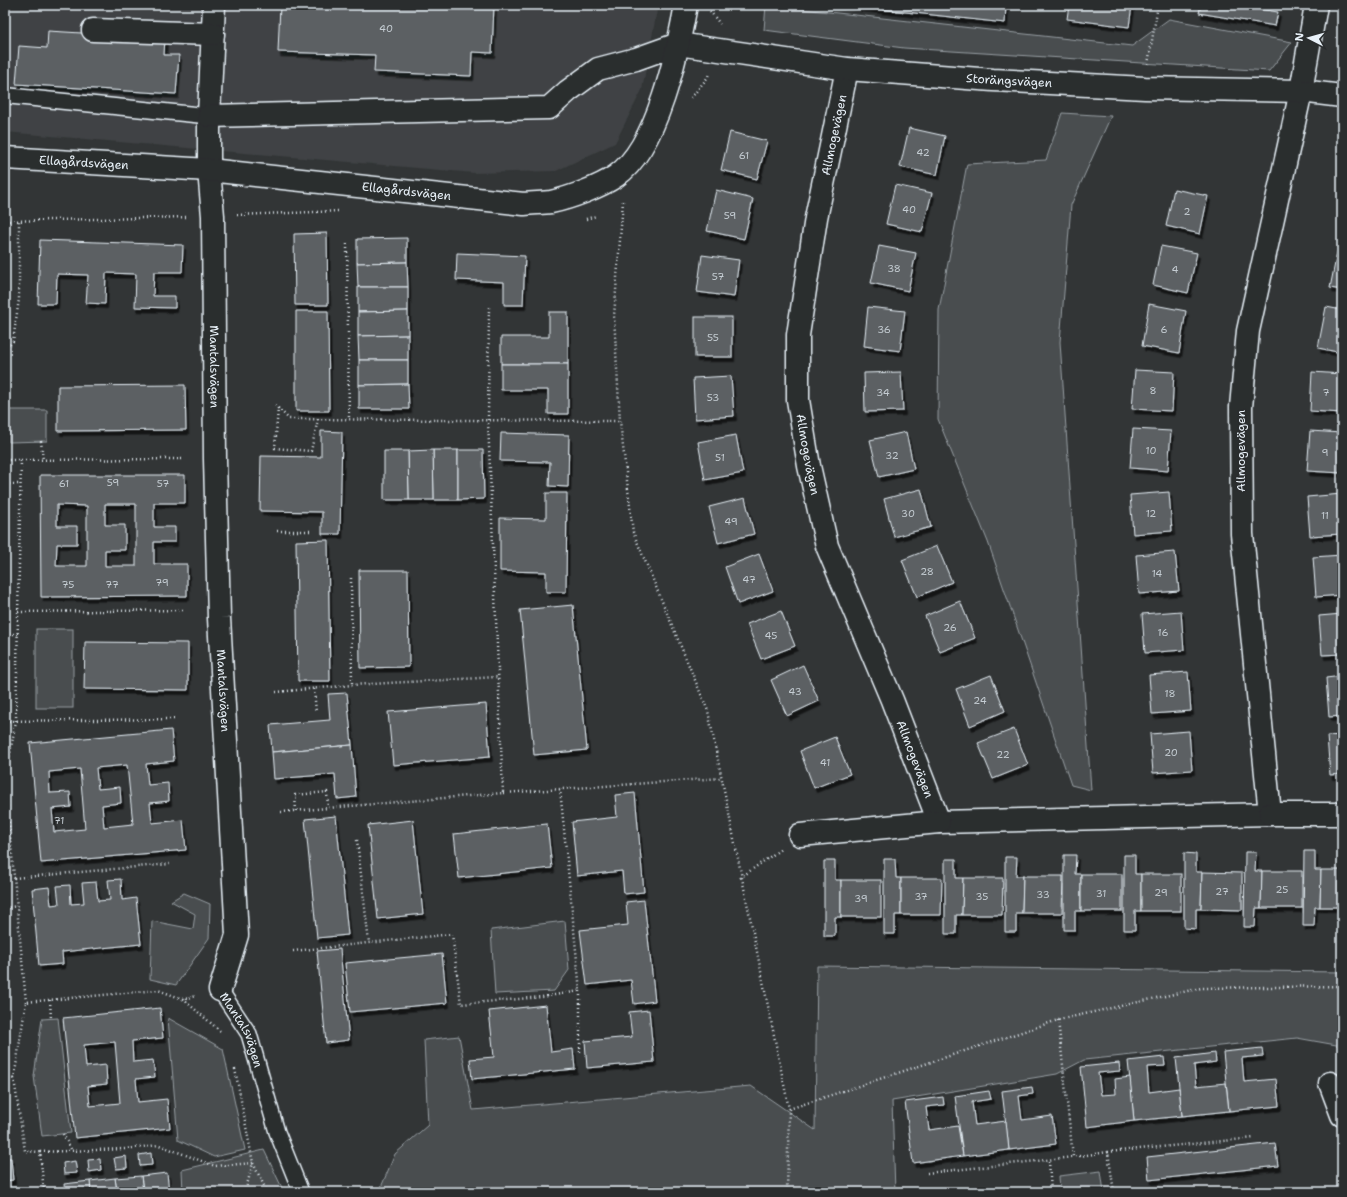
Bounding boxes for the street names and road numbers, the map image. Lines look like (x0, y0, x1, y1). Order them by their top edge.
street label: Storängsvägen (966, 70, 1052, 91)
street label: Allmogevägen (818, 93, 850, 177)
street label: Ellagårdsvägen (39, 152, 129, 173)
street label: Ellagårdsvägen (361, 179, 452, 204)
street label: Mantalsvägen (206, 325, 223, 408)
street label: Allmogevägen (1233, 410, 1249, 492)
street label: Allmogevägen (792, 413, 823, 497)
street label: Mantalsvägen (213, 649, 233, 732)
street label: Allmogevägen (893, 718, 937, 800)
street label: Mantalsvägen (216, 989, 266, 1070)

